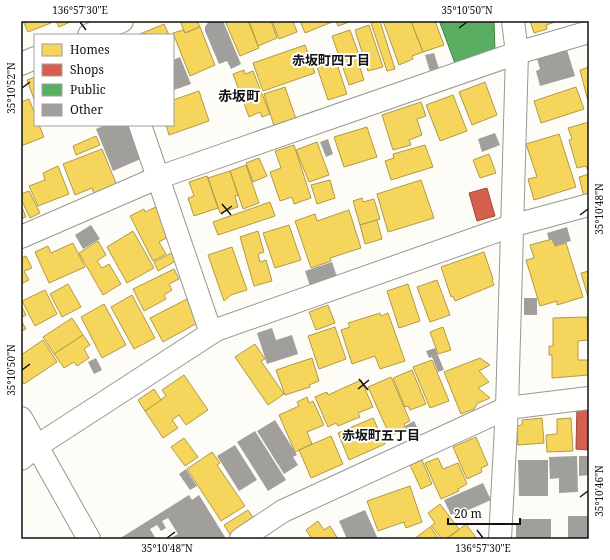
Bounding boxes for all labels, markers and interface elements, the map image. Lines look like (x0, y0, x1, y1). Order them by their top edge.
text: 136°57'30"E (52, 3, 108, 17)
text: 35°10'50"N (441, 3, 493, 17)
legend (34, 34, 174, 126)
text: Homes (70, 41, 110, 58)
district label: 赤坂町四丁目 (292, 51, 370, 69)
text: Shops (70, 61, 104, 78)
text: 35°10'52"N (4, 62, 18, 114)
text: Public (70, 81, 106, 98)
district label: 赤坂町 (218, 86, 260, 105)
text: Other (70, 101, 103, 118)
text: 35°10'48"N (592, 183, 606, 235)
text: 35°10'50"N (4, 344, 18, 396)
district label: 赤坂町五丁目 (342, 426, 420, 444)
text: 35°10'46"N (592, 465, 606, 517)
scale bar (448, 500, 520, 526)
text: 20 m (454, 505, 482, 522)
text: 35°10'48"N (141, 541, 193, 555)
text: 136°57'30"E (455, 541, 511, 555)

